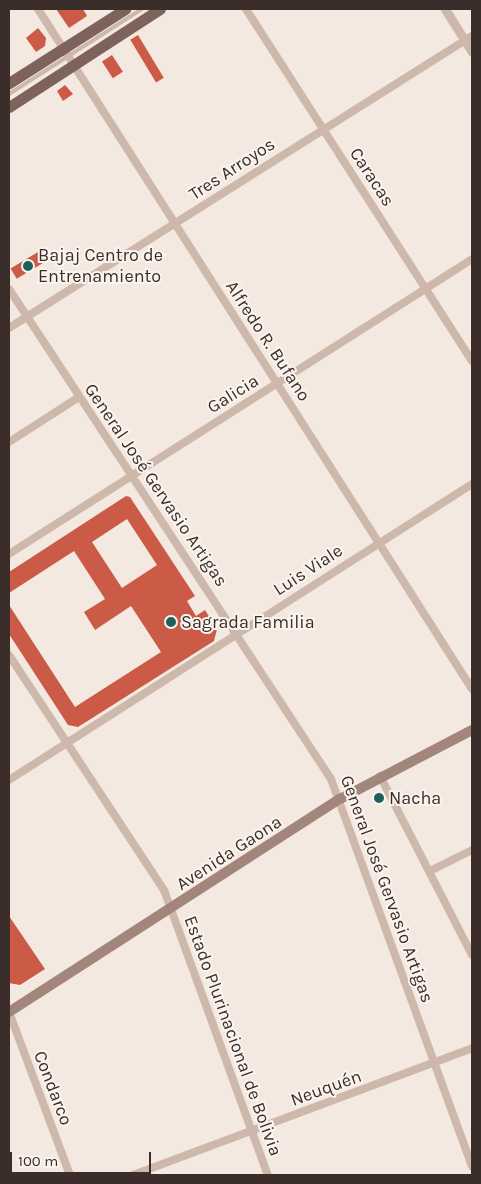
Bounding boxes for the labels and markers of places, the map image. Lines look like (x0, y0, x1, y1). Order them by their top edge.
place label: Bajaj Centro de Entrenamiento (38, 245, 163, 288)
marker: Bajaj Centro de Entrenamiento (22, 260, 34, 272)
place label: Sagrada Familia (181, 611, 315, 633)
marker: Sagrada Familia (165, 616, 177, 628)
place label: Nacha (389, 787, 441, 809)
marker: Nacha (373, 792, 385, 804)

